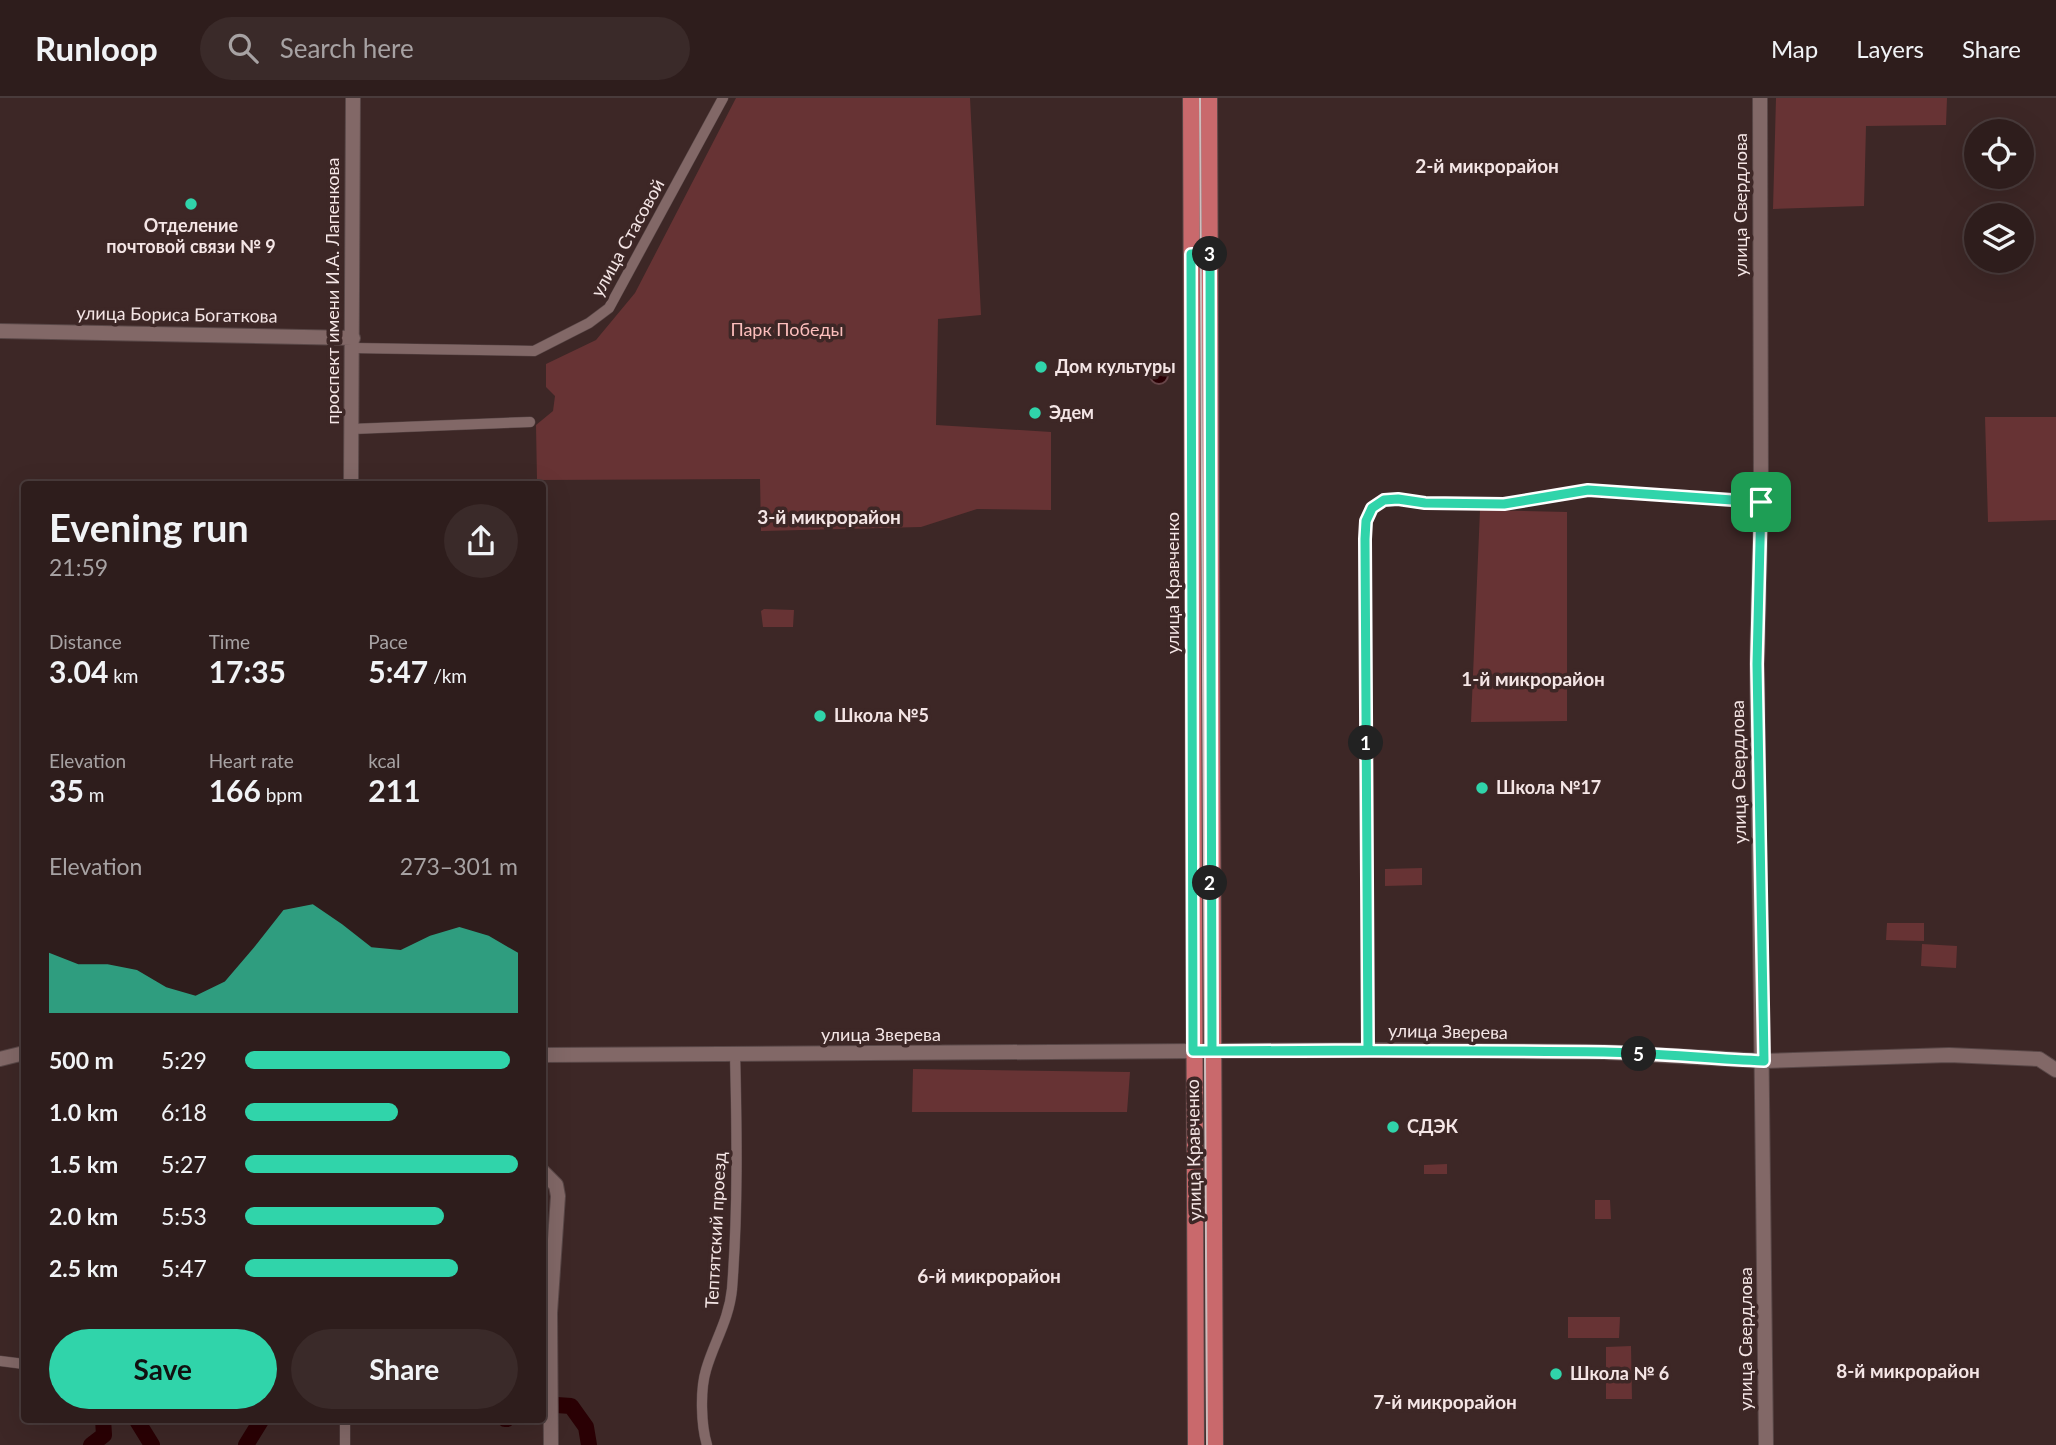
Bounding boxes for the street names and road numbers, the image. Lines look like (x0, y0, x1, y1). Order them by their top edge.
street label: улица Свердлова (1729, 133, 1751, 277)
street label: проспект имени И.А. Лапенкова (321, 158, 343, 424)
street label: улица Стасовой (586, 175, 669, 300)
street label: улица Бориса Богаткова (76, 301, 278, 327)
street label: улица Кравченко (1161, 512, 1183, 654)
street label: улица Свердлова (1726, 700, 1750, 844)
street label: улица Зверева (1388, 1019, 1508, 1043)
street label: улица Зверева (821, 1023, 941, 1045)
street label: улица Кравченко (1181, 1079, 1205, 1221)
street label: Тептятский проезд (700, 1151, 730, 1309)
street label: улица Свердлова (1734, 1267, 1756, 1411)

